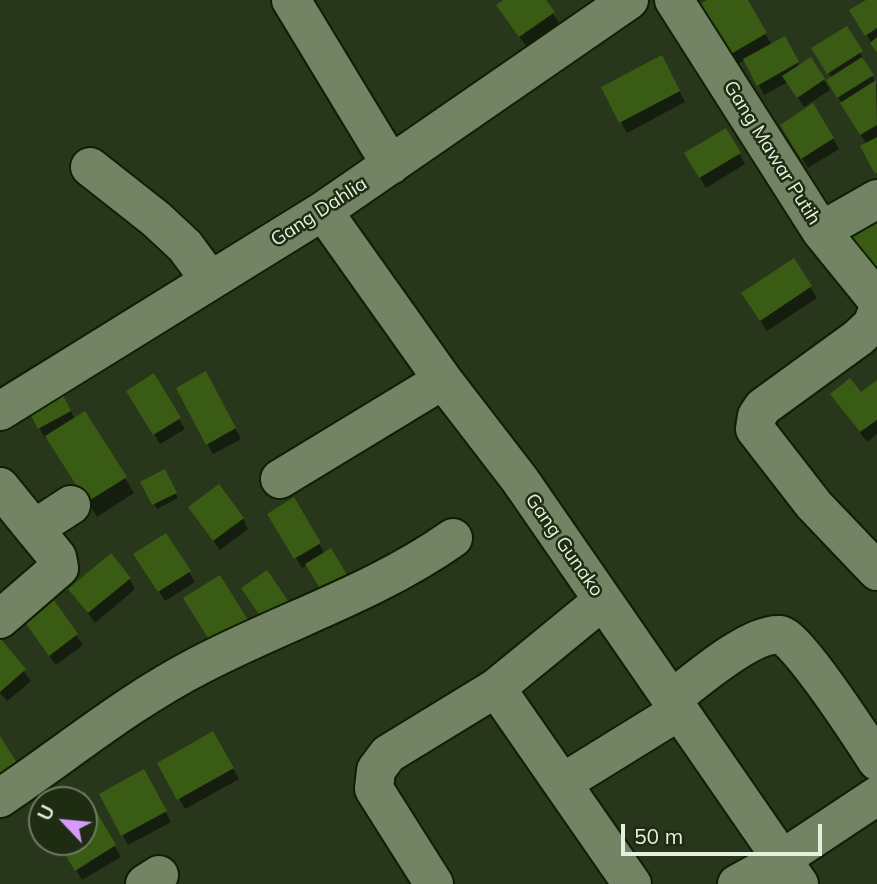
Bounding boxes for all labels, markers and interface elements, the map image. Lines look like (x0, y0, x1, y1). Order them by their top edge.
street label: Gang Mawar Putih (718, 77, 826, 229)
street label: Gang Dahlia (267, 172, 371, 252)
street label: Gang Gunako (520, 489, 608, 601)
north arrow (28, 786, 98, 856)
text: U (32, 801, 60, 824)
scale bar (625, 810, 826, 854)
text: 50 m (634, 823, 683, 849)

